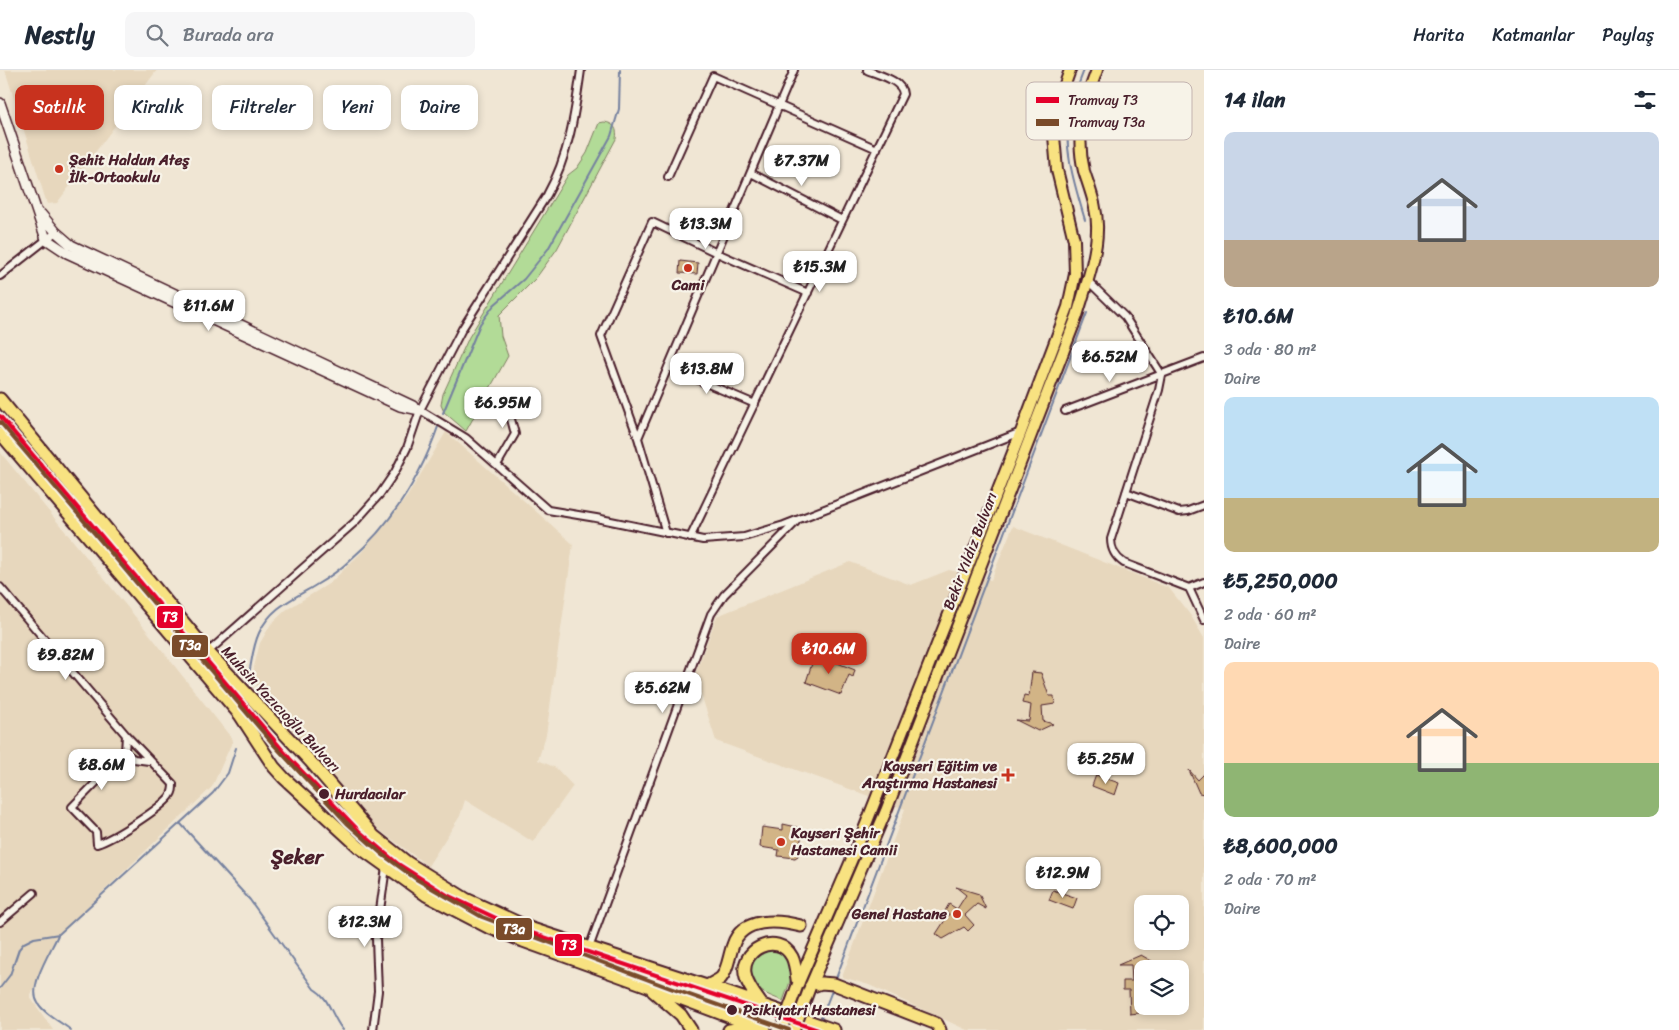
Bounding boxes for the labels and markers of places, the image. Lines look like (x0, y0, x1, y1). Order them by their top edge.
pin: ₺7.37M (761, 144, 843, 187)
place label: Şehit Haldun Ateş İlk-Ortaokulu (68, 147, 191, 190)
marker: Şehit Haldun Ateş İlk-Ortaokulu (53, 163, 65, 175)
pin: ₺13.3M (665, 208, 747, 250)
pin: ₺15.3M (779, 250, 861, 293)
marker: Cami (682, 262, 694, 274)
place label: Cami (671, 272, 705, 298)
pin: ₺11.6M (168, 290, 250, 332)
pin: ₺6.52M (1069, 340, 1151, 383)
pin: ₺13.8M (666, 352, 748, 395)
pin: ₺6.95M (462, 386, 544, 429)
pin: ₺10.6M (788, 632, 870, 675)
pin: ₺9.82M (25, 638, 107, 681)
pin: ₺5.62M (622, 672, 704, 714)
pin: ₺5.25M (1065, 742, 1147, 785)
pin: ₺8.6M (67, 748, 137, 791)
place label: Kayseri Eğitim ve Araştırma Hastanesi (861, 753, 998, 796)
marker: Kayseri Eğitim ve Araştırma Hastanesi (1001, 768, 1015, 782)
place label: Hurdacılar (334, 781, 407, 807)
marker: Hurdacılar (317, 787, 331, 801)
place label: Kayseri Şehir Hastanesi Camii (790, 820, 898, 863)
marker: Kayseri Şehir Hastanesi Camii (775, 836, 787, 848)
pin: ₺12.9M (1022, 856, 1104, 899)
place label: Genel Hastane (851, 901, 947, 927)
pin: ₺12.3M (324, 906, 406, 948)
marker: Genel Hastane (951, 908, 963, 920)
place label: Psikiyatri Hastanesi (743, 997, 877, 1023)
marker: Psikiyatri Hastanesi (725, 1003, 739, 1017)

